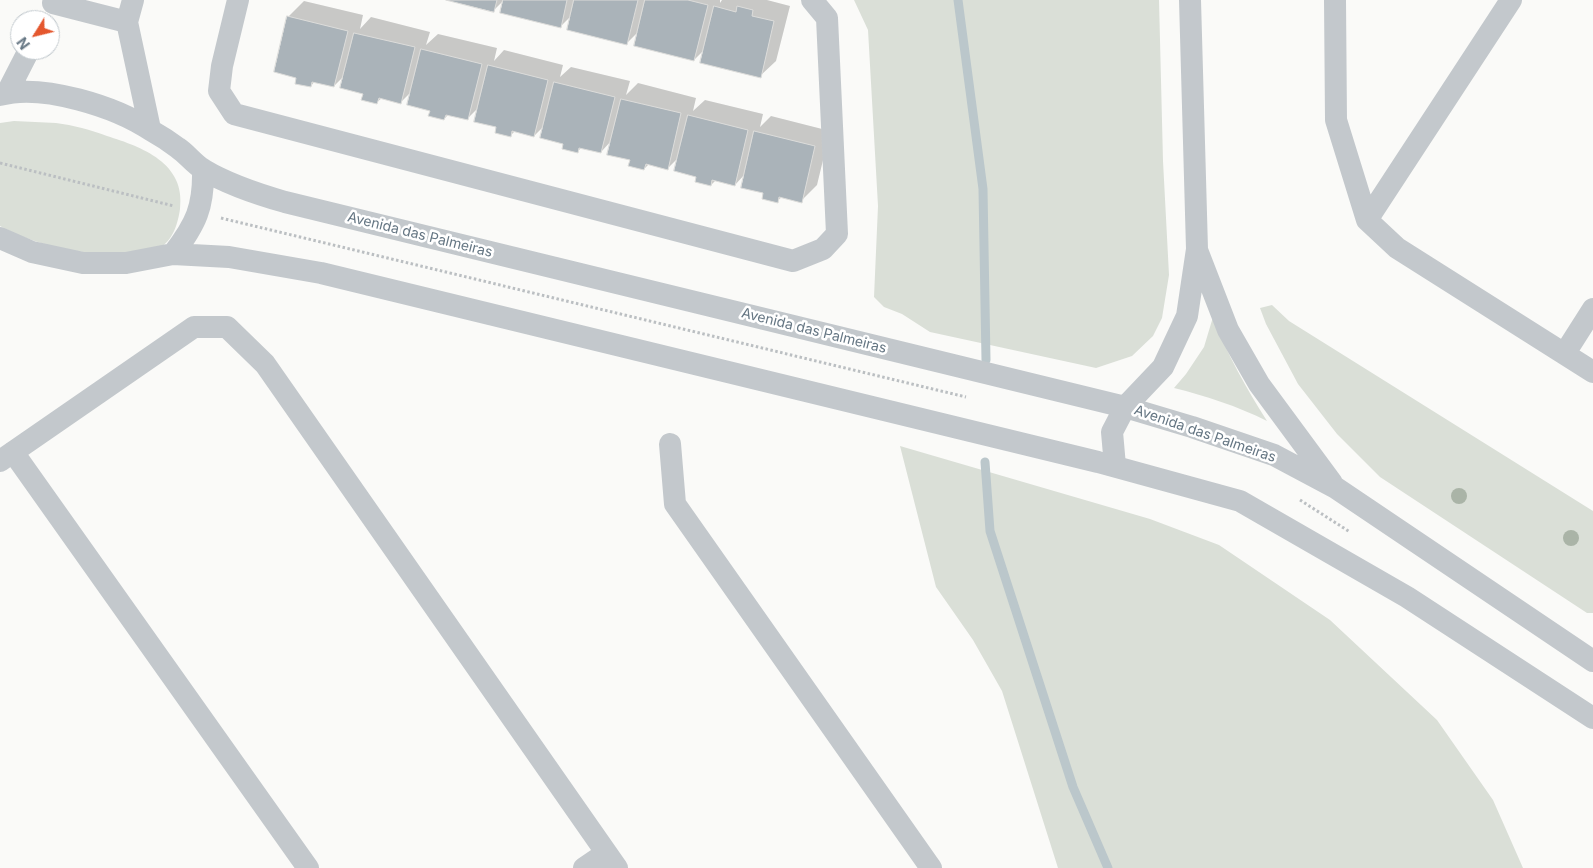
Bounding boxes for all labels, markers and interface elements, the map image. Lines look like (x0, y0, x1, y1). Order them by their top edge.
north arrow (10, 10, 60, 60)
text: N (13, 34, 33, 53)
street label: Avenida das Palmeiras (346, 209, 494, 261)
street label: Avenida das Palmeiras (740, 305, 888, 357)
street label: Avenida das Palmeiras (1132, 402, 1278, 466)

